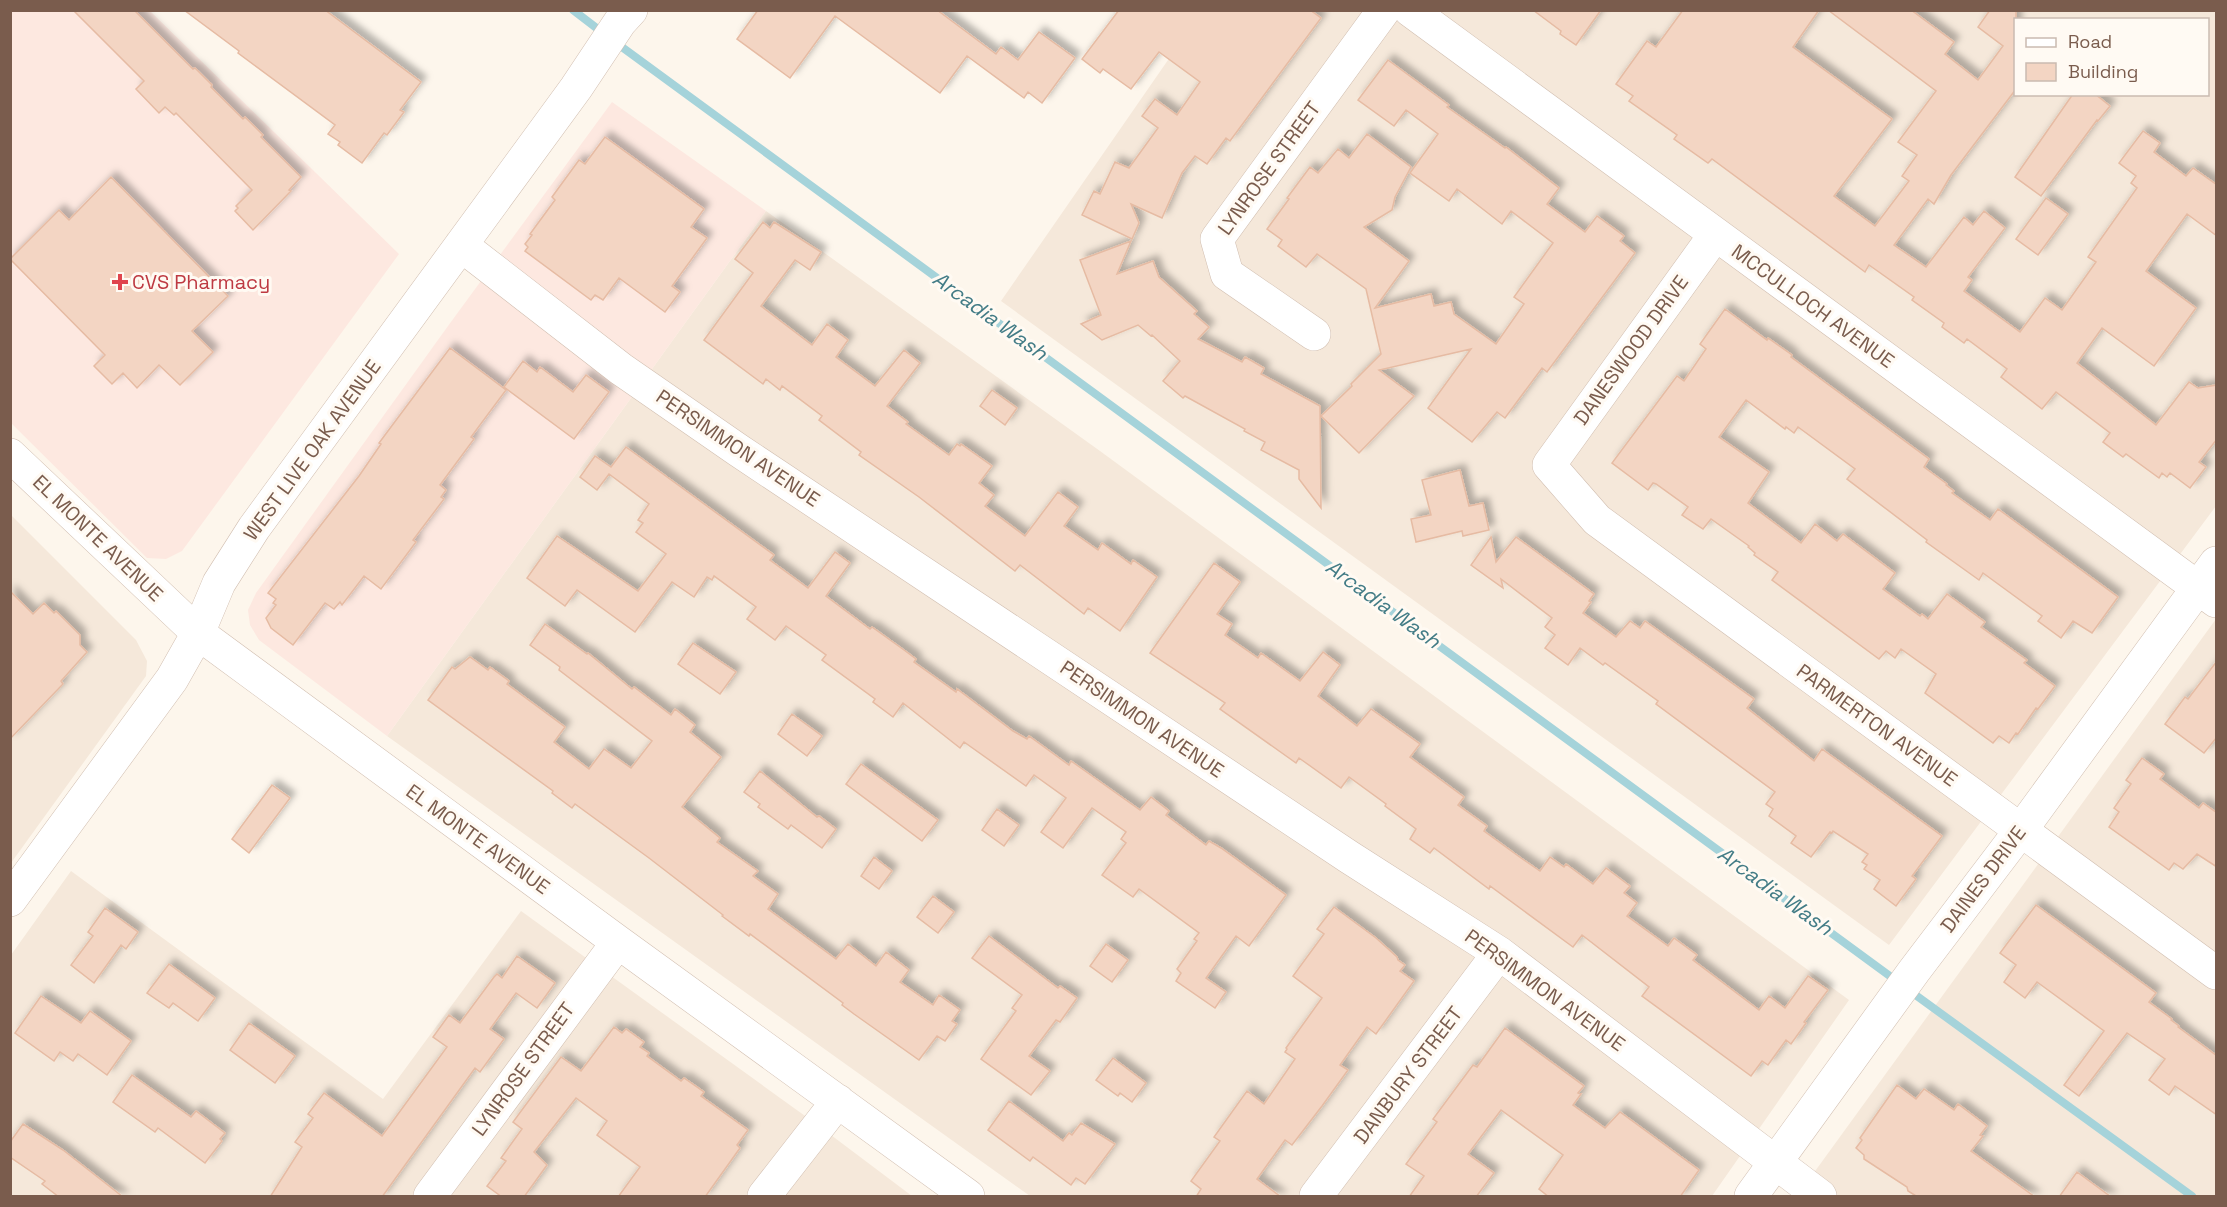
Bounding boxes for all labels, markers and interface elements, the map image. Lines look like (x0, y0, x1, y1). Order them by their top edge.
legend (2014, 18, 2209, 96)
text: Road (2068, 30, 2112, 53)
text: Building (2068, 60, 2138, 83)
street label: LYNROSE STREET (1212, 96, 1326, 240)
street label: MCCULLOCH AVENUE (1726, 238, 1900, 374)
water label: Arcadia Wash (928, 265, 1054, 367)
place label: CVS Pharmacy (132, 269, 270, 295)
street label: DANESWOOD DRIVE (1568, 270, 1694, 430)
marker: CVS Pharmacy (113, 275, 127, 289)
street label: WEST LIVE OAK AVENUE (238, 354, 386, 546)
street label: PERSIMMON AVENUE (651, 383, 825, 513)
street label: EL MONTE AVENUE (27, 469, 169, 607)
water label: Arcadia Wash (1321, 553, 1447, 655)
street label: PERSIMMON AVENUE (1055, 654, 1229, 784)
street label: PARMERTON AVENUE (1791, 658, 1963, 792)
street label: EL MONTE AVENUE (401, 778, 555, 900)
street label: DAINES DRIVE (1934, 821, 2032, 937)
water label: Arcadia Wash (1713, 840, 1839, 942)
street label: PERSIMMON AVENUE (1460, 923, 1630, 1057)
street label: LYNROSE STREET (466, 997, 580, 1141)
street label: DANBURY STREET (1348, 1001, 1468, 1149)

